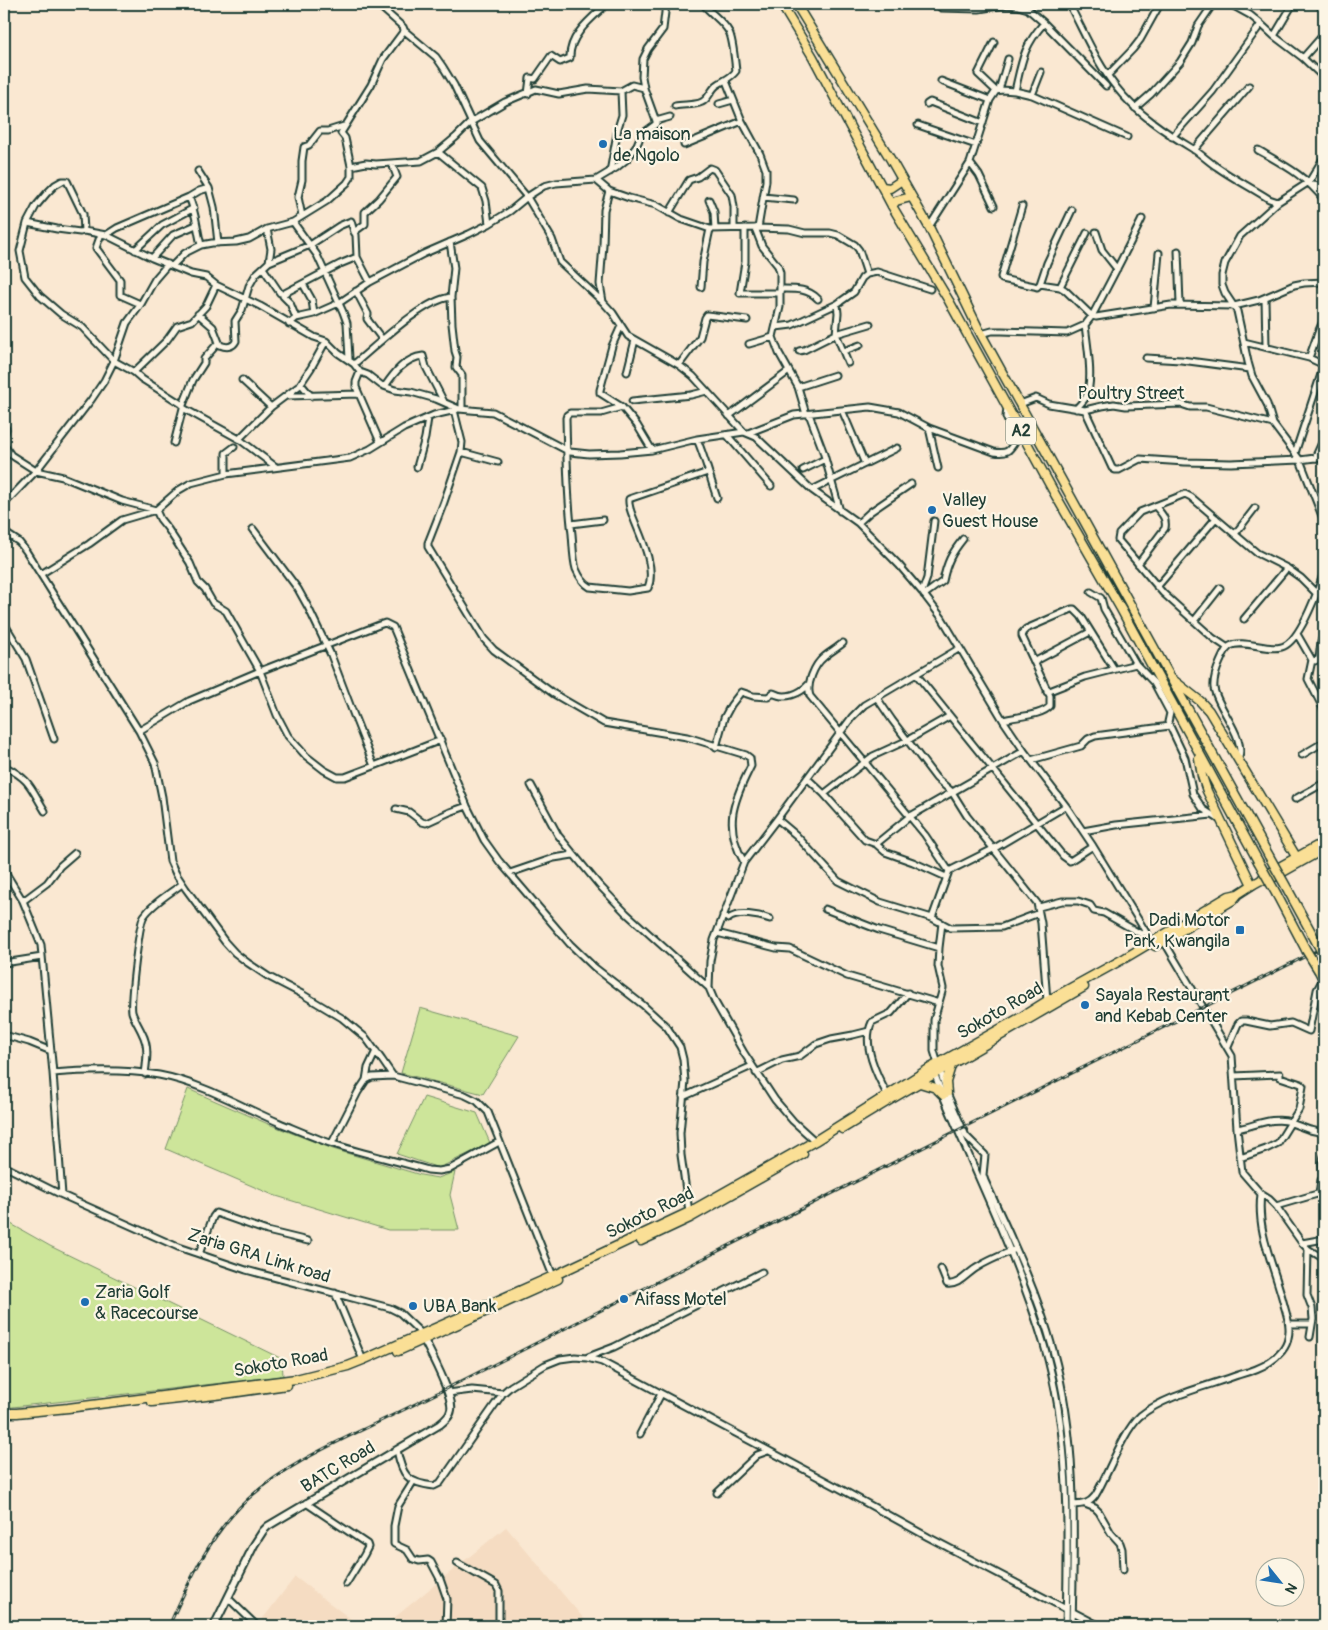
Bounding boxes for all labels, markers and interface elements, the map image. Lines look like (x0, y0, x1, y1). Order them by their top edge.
place label: La maison de Ngolo (613, 123, 691, 167)
marker: La maison de Ngolo (597, 138, 609, 150)
street label: Poultry Street (1077, 382, 1185, 405)
road number: A2 (1006, 418, 1036, 444)
place label: Valley Guest House (942, 489, 1038, 533)
marker: Valley Guest House (926, 504, 938, 516)
place label: Dadi Motor Park, Kwangila (1124, 909, 1231, 953)
marker: Dadi Motor Park, Kwangila (1234, 924, 1246, 936)
street label: Sokoto Road (953, 977, 1047, 1045)
place label: Sayala Restaurant and Kebab Center (1095, 984, 1230, 1028)
marker: Sayala Restaurant and Kebab Center (1079, 999, 1091, 1011)
street label: Sokoto Road (602, 1182, 698, 1244)
street label: Zaria GRA Link road (185, 1223, 333, 1289)
place label: Zaria Golf & Racecourse (95, 1281, 198, 1325)
place label: Aifass Motel (634, 1288, 727, 1311)
marker: Aifass Motel (618, 1293, 630, 1305)
place label: UBA Bank (423, 1295, 497, 1318)
marker: Zaria Golf & Racecourse (79, 1296, 91, 1308)
marker: UBA Bank (407, 1300, 419, 1312)
street label: Sokoto Road (232, 1343, 330, 1383)
street label: BATC Road (297, 1436, 379, 1498)
north arrow (1256, 1558, 1306, 1608)
text: N (1281, 1580, 1301, 1597)

